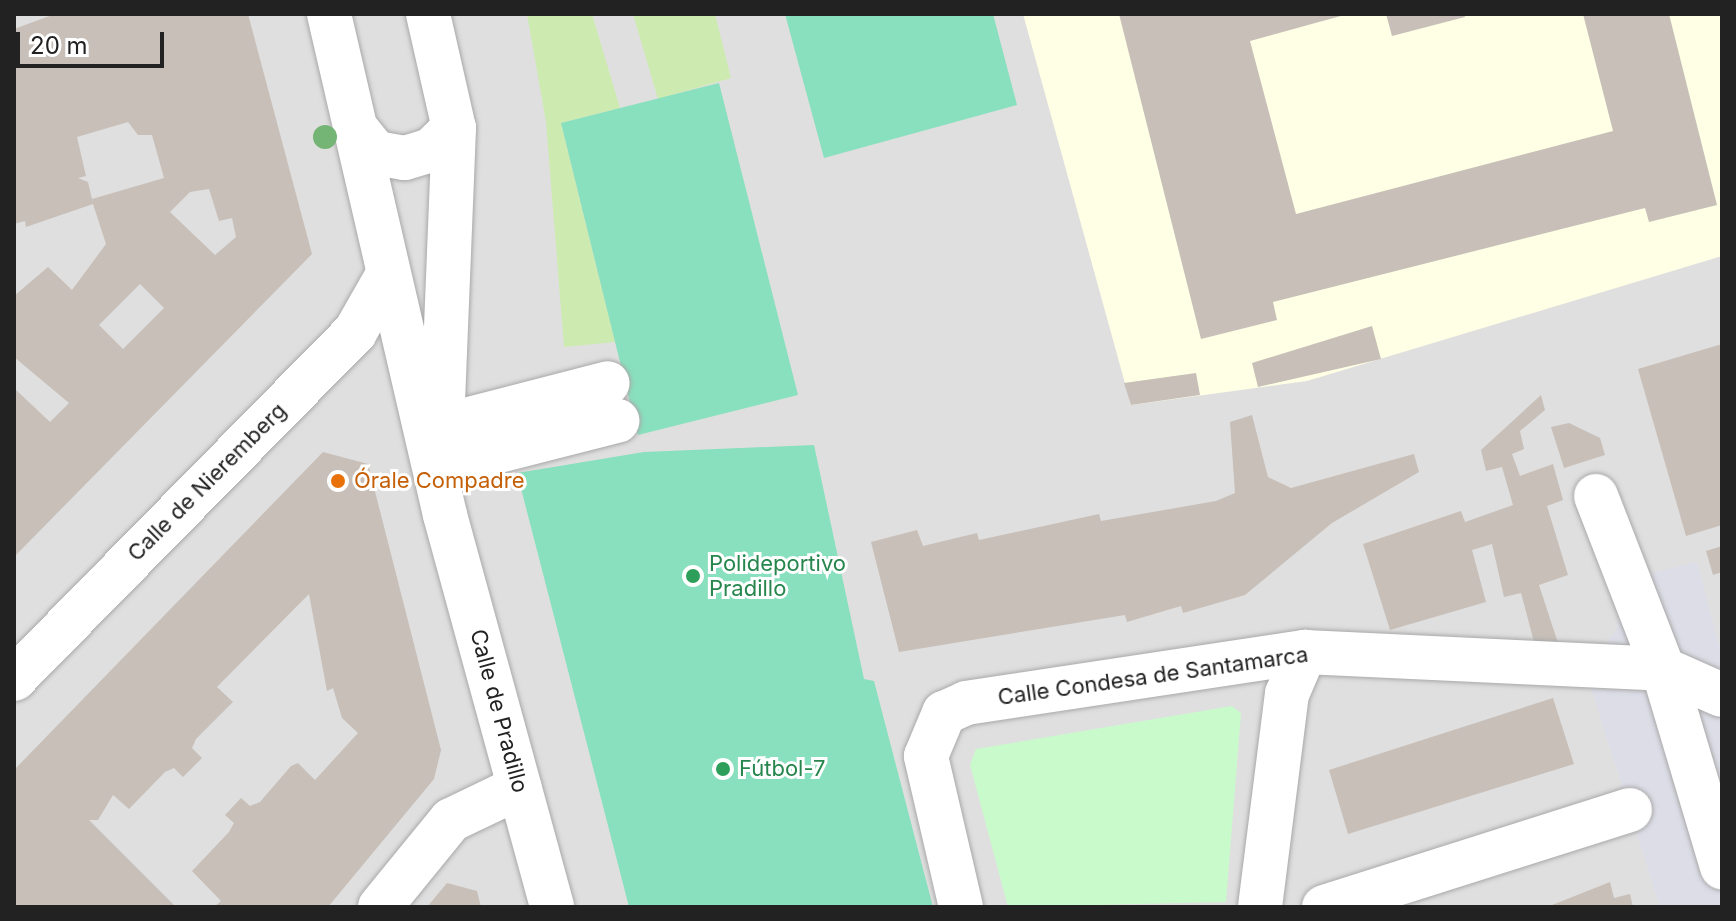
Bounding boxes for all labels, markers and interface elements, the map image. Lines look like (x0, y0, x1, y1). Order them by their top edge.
scale bar (20, 16, 168, 66)
text: 20 m (30, 31, 88, 60)
street label: Calle de Nieremberg (122, 397, 292, 567)
place label: Órale Compadre (354, 468, 525, 494)
marker: Órale Compadre (329, 472, 347, 490)
place label: Polideportivo Pradillo (709, 550, 846, 602)
marker: Polideportivo Pradillo (684, 567, 702, 585)
street label: Calle de Pradillo (465, 626, 533, 796)
street label: Calle Condesa de Santamarca (996, 641, 1310, 711)
place label: Fútbol-7 (739, 756, 826, 782)
marker: Fútbol-7 (714, 760, 732, 778)

